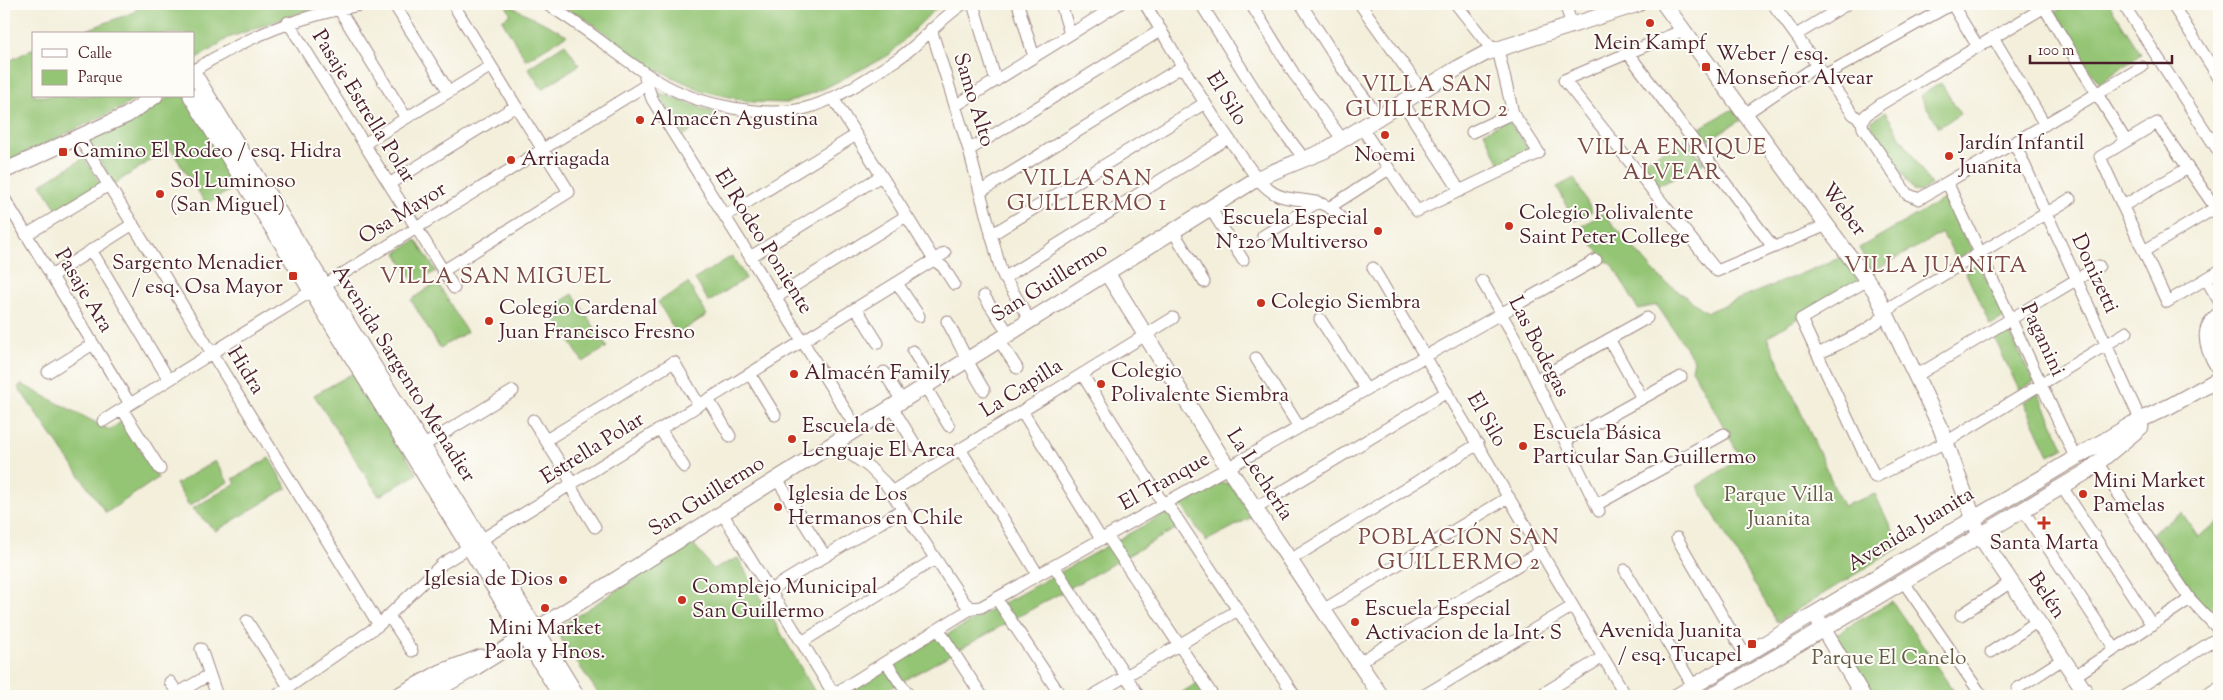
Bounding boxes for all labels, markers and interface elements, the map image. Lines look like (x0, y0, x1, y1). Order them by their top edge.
marker: Mein Kampf (1644, 17, 1656, 29)
street label: Pasaje Estrella Polar (304, 24, 422, 190)
place label: Mein Kampf (1594, 29, 1708, 59)
legend (32, 32, 195, 98)
scale bar (2030, 32, 2173, 64)
place label: Weber / esq. Monseñor Alvear (1716, 40, 1873, 94)
text: 100 m (2038, 41, 2075, 62)
text: Calle (78, 44, 112, 65)
street label: Samo Alto (945, 49, 1001, 151)
marker: Weber / esq. Monseñor Alvear (1700, 61, 1712, 73)
street label: El Silo (1198, 66, 1254, 132)
text: Parque (78, 68, 122, 89)
district label: VILLA SAN GUILLERMO 2 (1345, 70, 1509, 127)
place label: Almacén Agustina (650, 105, 819, 135)
marker: Almacén Agustina (634, 114, 646, 126)
marker: Noemi (1379, 129, 1391, 141)
place label: Jardín Infantil Juanita (1958, 129, 2085, 183)
district label: VILLA ENRIQUE ALVEAR (1577, 133, 1767, 190)
place label: Camino El Rodeo / esq. Hidra (73, 137, 342, 167)
place label: Noemi (1354, 141, 1416, 171)
place label: Arriagada (521, 145, 610, 175)
marker: Camino El Rodeo / esq. Hidra (57, 146, 69, 158)
marker: Jardín Infantil Juanita (1943, 150, 1955, 162)
marker: Arriagada (505, 154, 517, 166)
street label: El Rodeo Poniente (706, 164, 820, 320)
district label: VILLA SAN GUILLERMO 1 (1007, 164, 1167, 221)
place label: Sol Luminoso (San Miguel) (170, 167, 296, 221)
street label: Osa Mayor (353, 175, 453, 253)
street label: Weber (1813, 177, 1873, 243)
marker: Sol Luminoso (San Miguel) (154, 188, 166, 200)
place label: Colegio Polivalente Saint Peter College (1519, 199, 1694, 253)
place label: Escuela Especial N°120 Multiverso (1216, 204, 1368, 258)
marker: Colegio Polivalente Saint Peter College (1503, 220, 1515, 232)
marker: Escuela Especial N°120 Multiverso (1372, 225, 1384, 237)
street label: Donizetti (2063, 229, 2125, 319)
street label: San Guillermo (986, 235, 1114, 331)
street label: Pasaje Ara (46, 243, 120, 339)
place label: Sargento Menadier / esq. Osa Mayor (112, 249, 283, 303)
district label: VILLA JUANITA (1844, 251, 2028, 283)
street label: Avenida Sargento Menadier (324, 259, 482, 489)
district label: VILLA SAN MIGUEL (380, 262, 612, 294)
marker: Sargento Menadier / esq. Osa Mayor (287, 270, 299, 282)
place label: Colegio Siembra (1271, 288, 1421, 318)
street label: Las Bodegas (1500, 291, 1576, 403)
place label: Colegio Cardenal Juan Francisco Fresno (498, 294, 695, 348)
marker: Colegio Siembra (1255, 297, 1267, 309)
street label: Paganini (2012, 298, 2072, 382)
marker: Colegio Cardenal Juan Francisco Fresno (483, 315, 495, 327)
street label: Hidra (219, 341, 272, 401)
street label: La Capilla (975, 352, 1069, 426)
place label: Colegio Polivalente Siembra (1111, 357, 1289, 411)
place label: Almacén Family (804, 359, 951, 389)
marker: Almacén Family (788, 368, 800, 380)
marker: Colegio Polivalente Siembra (1095, 378, 1107, 390)
street label: El Silo (1458, 387, 1514, 453)
street label: Estrella Polar (535, 405, 651, 493)
place label: Escuela de Lenguaje El Arca (802, 412, 956, 466)
place label: Escuela Básica Particular San Guillermo (1533, 419, 1756, 473)
street label: La Lechería (1218, 423, 1300, 527)
marker: Escuela de Lenguaje El Arca (786, 433, 798, 445)
marker: Escuela Básica Particular San Guillermo (1517, 440, 1529, 452)
street label: El Tranque (1114, 445, 1216, 519)
street label: San Guillermo (643, 449, 771, 545)
place label: Mini Market Pamelas (2093, 467, 2205, 521)
place label: Iglesia de Los Hermanos en Chile (788, 480, 963, 534)
street label: Avenida Juanita (1842, 480, 1980, 580)
park label: Parque Villa Juanita (1724, 481, 1834, 535)
marker: Mini Market Pamelas (2077, 488, 2089, 500)
marker: Iglesia de Los Hermanos en Chile (772, 501, 784, 513)
marker: Santa Marta (2038, 517, 2050, 529)
district label: POBLACIÓN SAN GUILLERMO 2 (1358, 522, 1560, 580)
place label: Santa Marta (1989, 529, 2099, 559)
place label: Iglesia de Dios (424, 565, 553, 595)
street label: Belén (2019, 567, 2073, 625)
place label: Complejo Municipal San Guillermo (692, 573, 878, 627)
marker: Iglesia de Dios (557, 574, 569, 586)
marker: Complejo Municipal San Guillermo (676, 594, 688, 606)
place label: Escuela Especial Activacion de la Int. S (1365, 595, 1562, 649)
marker: Mini Market Paola y Hnos. (539, 602, 551, 614)
place label: Mini Market Paola y Hnos. (484, 614, 606, 668)
marker: Escuela Especial Activacion de la Int. S (1349, 616, 1361, 628)
place label: Avenida Juanita / esq. Tucapel (1599, 617, 1742, 671)
marker: Avenida Juanita / esq. Tucapel (1746, 638, 1758, 650)
park label: Parque El Canelo (1811, 644, 1967, 674)

